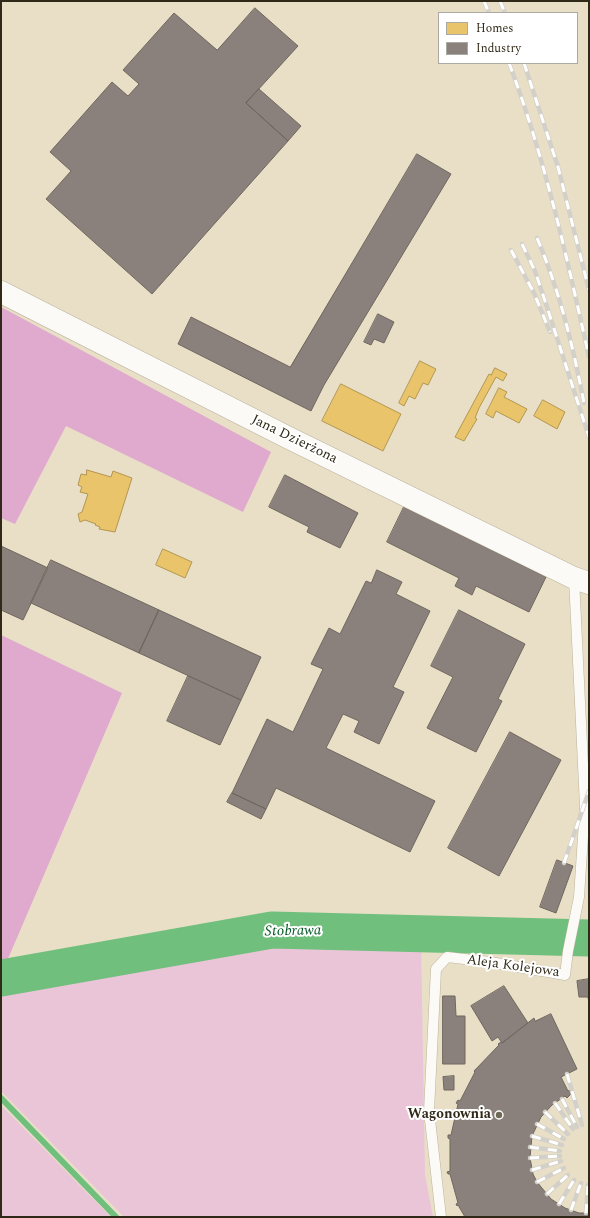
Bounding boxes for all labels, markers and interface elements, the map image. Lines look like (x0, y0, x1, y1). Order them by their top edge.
legend (438, 12, 578, 64)
text: Homes (476, 19, 514, 38)
text: Industry (476, 39, 521, 58)
street label: Jana Dzierżona (248, 412, 340, 468)
water label: Stobrawa (265, 923, 321, 941)
street label: Aleja Kolejowa (465, 952, 561, 982)
place label: Wagonownia (408, 1107, 491, 1123)
marker: Wagonownia (494, 1110, 504, 1120)

